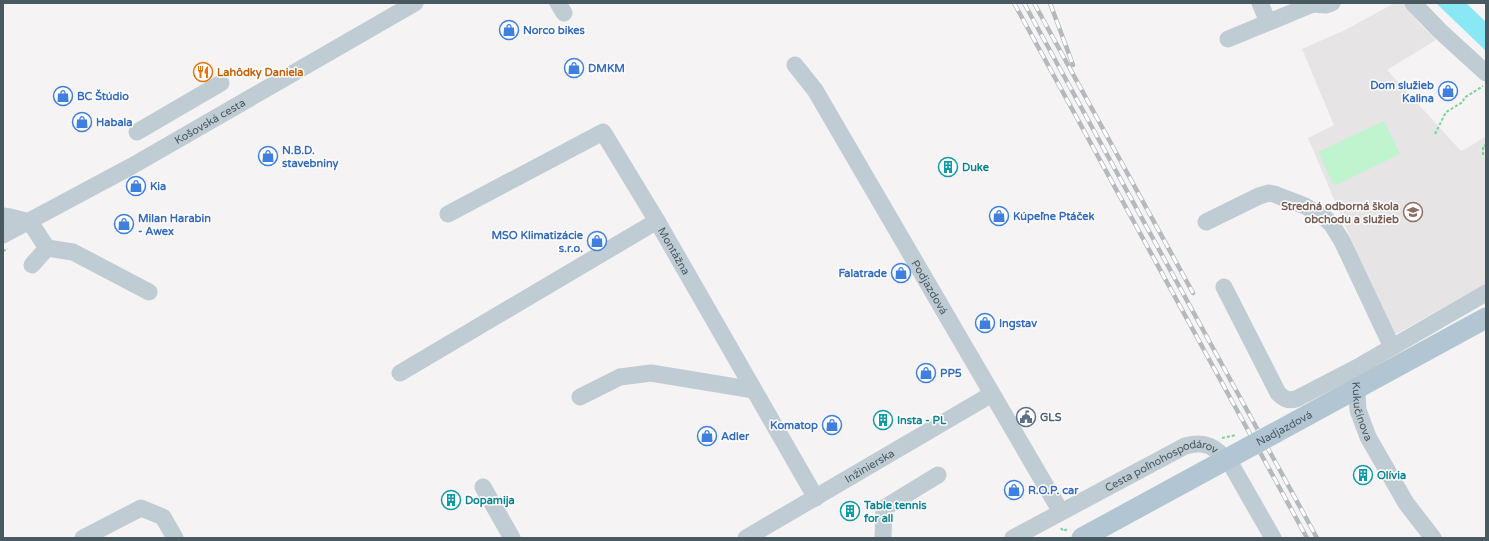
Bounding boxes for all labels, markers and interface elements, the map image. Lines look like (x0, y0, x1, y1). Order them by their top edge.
shop icon: Norco bikes (498, 19, 520, 41)
place label: Norco bikes (523, 24, 586, 37)
shop icon: DMKM (563, 57, 585, 79)
restaurant icon: Lahôdky Daniela (192, 61, 214, 83)
place label: DMKM (588, 62, 625, 75)
place label: Lahôdky Daniela (217, 66, 304, 80)
place label: Dom služieb Kalina (1370, 79, 1434, 105)
shop icon: Dom služieb Kalina (1437, 80, 1459, 102)
shop icon: BC Štúdio (52, 85, 74, 107)
place label: BC Štúdio (77, 89, 129, 103)
street label: Košovská cesta (172, 96, 248, 147)
shop icon: Habala (71, 111, 93, 133)
place label: Habala (96, 116, 133, 129)
place label: N.B.D. stavebniny (282, 144, 338, 171)
shop icon: N.B.D. stavebniny (257, 145, 279, 167)
building icon: Duke (937, 156, 959, 178)
place label: Duke (962, 161, 990, 174)
shop icon: Kia (125, 175, 147, 197)
place label: Kia (150, 180, 166, 193)
place label: Stredná odborná škola obchodu a služieb (1281, 200, 1399, 226)
school or university icon: Stredná odborná škola obchodu a služieb (1402, 201, 1424, 223)
shop icon: Kúpeľne Ptáček (988, 205, 1010, 227)
place label: Kúpeľne Ptáček (1013, 210, 1095, 224)
place label: Milan Harabin - Awex (138, 212, 211, 238)
shop icon: Milan Harabin - Awex (113, 213, 135, 235)
street label: Montážna (655, 225, 693, 277)
place label: MSO Klimatizácie s.r.o. (491, 229, 584, 255)
shop icon: MSO Klimatizácie s.r.o. (586, 230, 608, 252)
street label: Podjazdová (909, 257, 951, 317)
shop icon: Falatrade (890, 262, 912, 284)
place label: Falatrade (838, 267, 888, 280)
shop icon: Ingstav (974, 312, 996, 334)
place label: Ingstav (999, 317, 1037, 331)
shop icon: PP5 (915, 362, 937, 384)
place label: PP5 (940, 367, 962, 380)
street label: Kukučínova (1350, 381, 1375, 443)
public building icon: GLS (1015, 406, 1037, 428)
street label: Nadjazdová (1254, 407, 1314, 449)
building icon: Insta - PL (872, 409, 894, 431)
place label: GLS (1040, 411, 1062, 424)
shop icon: Komatop (821, 414, 843, 436)
place label: Insta - PL (897, 414, 947, 427)
place label: Komatop (770, 419, 818, 433)
shop icon: Adler (696, 425, 718, 447)
place label: Adler (721, 430, 750, 443)
street label: Cesta poľnohospodárov (1102, 437, 1221, 494)
street label: Inžinierska (842, 446, 897, 485)
building icon: Olívia (1352, 464, 1374, 486)
place label: Olívia (1377, 469, 1406, 482)
shop icon: R.O.P. car (1003, 479, 1025, 501)
place label: R.O.P. car (1028, 484, 1079, 497)
building icon: Dopamija (440, 489, 462, 511)
place label: Dopamija (465, 494, 515, 508)
place label: Table tennis for all (863, 499, 927, 525)
building icon: Table tennis for all (839, 500, 861, 522)

